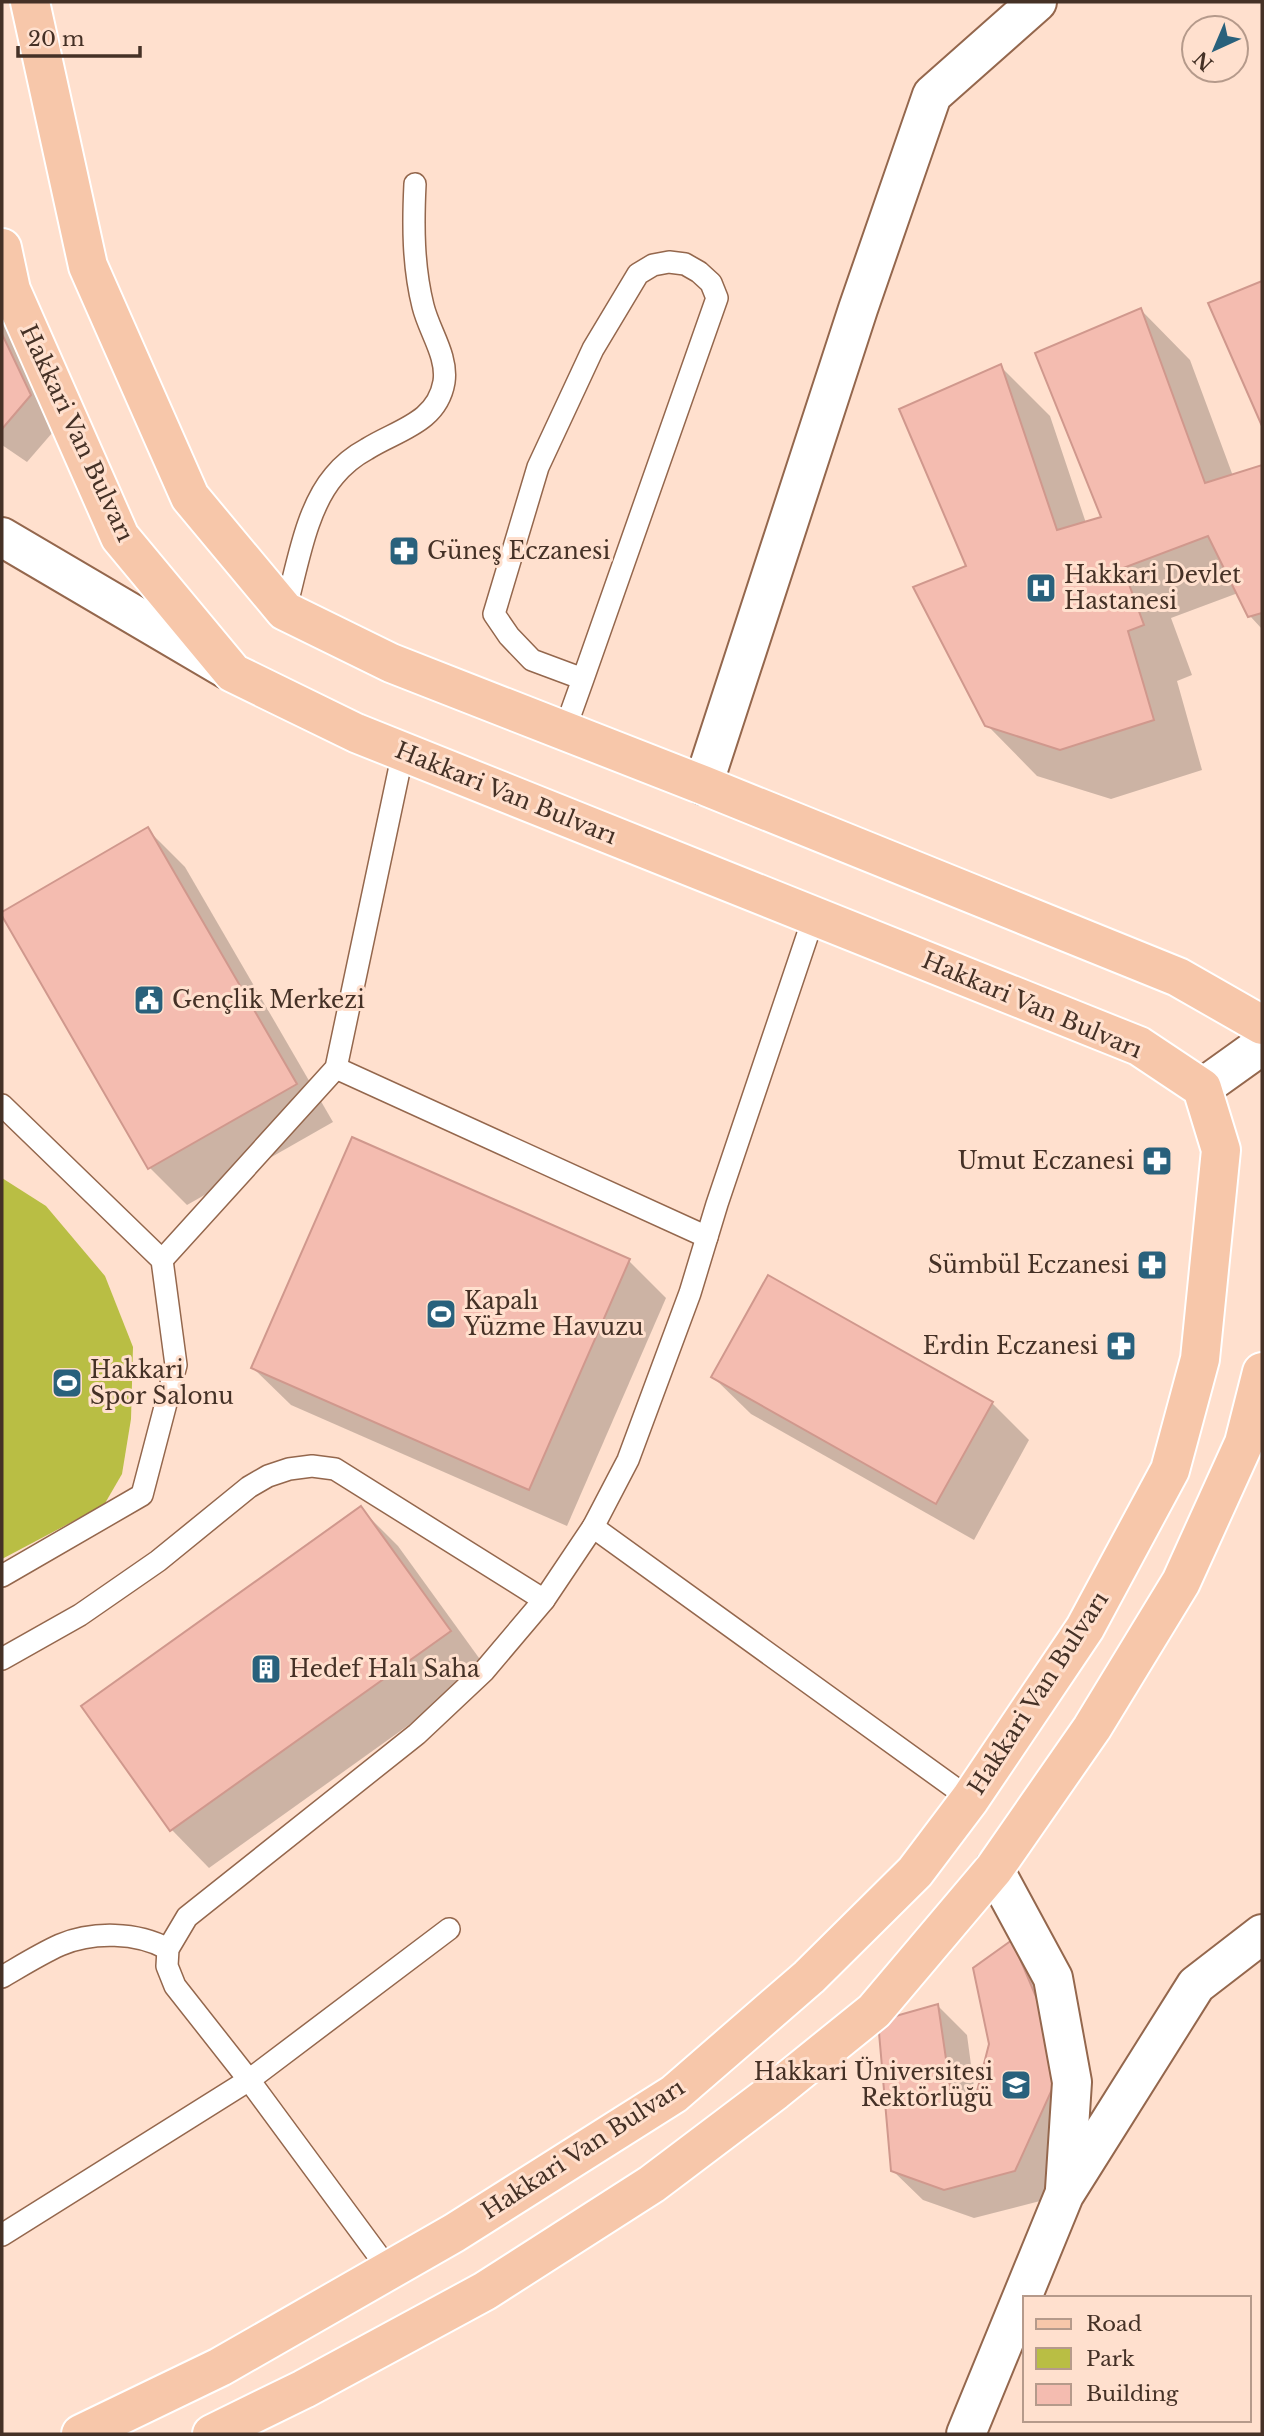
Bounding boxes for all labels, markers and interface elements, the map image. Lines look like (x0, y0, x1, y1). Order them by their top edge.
scale bar (18, 14, 140, 58)
north arrow (1180, 14, 1250, 84)
text: 20 m (28, 26, 85, 52)
text: N (1189, 46, 1218, 75)
street label: Hakkari Van Bulvarı (14, 320, 140, 546)
pharmacy icon: Güneş Eczanesi (387, 534, 421, 568)
place label: Güneş Eczanesi (427, 537, 611, 565)
place label: Hakkari Devlet Hastanesi (1064, 561, 1241, 615)
hospital icon: Hakkari Devlet Hastanesi (1024, 571, 1058, 605)
street label: Hakkari Van Bulvarı (391, 736, 621, 850)
street label: Hakkari Van Bulvarı (918, 946, 1146, 1064)
public building icon: Gençlik Merkezi (132, 983, 166, 1017)
place label: Gençlik Merkezi (172, 986, 365, 1014)
pharmacy icon: Umut Eczanesi (1140, 1144, 1174, 1178)
place label: Umut Eczanesi (958, 1147, 1134, 1175)
pharmacy icon: Sümbül Eczanesi (1135, 1248, 1169, 1282)
place label: Sümbül Eczanesi (928, 1251, 1129, 1279)
place label: Kapalı Yüzme Havuzu (463, 1287, 643, 1341)
sports icon: Kapalı Yüzme Havuzu (424, 1297, 458, 1331)
pharmacy icon: Erdin Eczanesi (1104, 1329, 1138, 1363)
place label: Erdin Eczanesi (923, 1332, 1098, 1360)
place label: Hakkari Spor Salonu (90, 1356, 234, 1410)
sports icon: Hakkari Spor Salonu (50, 1366, 84, 1400)
street label: Hakkari Van Bulvarı (962, 1586, 1114, 1800)
building icon: Hedef Halı Saha (249, 1652, 283, 1686)
place label: Hedef Halı Saha (289, 1655, 480, 1683)
place label: Hakkari Üniversitesi Rektörlüğü (754, 2056, 993, 2112)
school or university icon: Hakkari Üniversitesi Rektörlüğü (999, 2068, 1033, 2102)
street label: Hakkari Van Bulvarı (476, 2073, 690, 2225)
legend (1023, 2296, 1250, 2422)
text: Road (1086, 2311, 1142, 2337)
text: Park (1086, 2346, 1135, 2372)
text: Building (1086, 2381, 1179, 2407)

